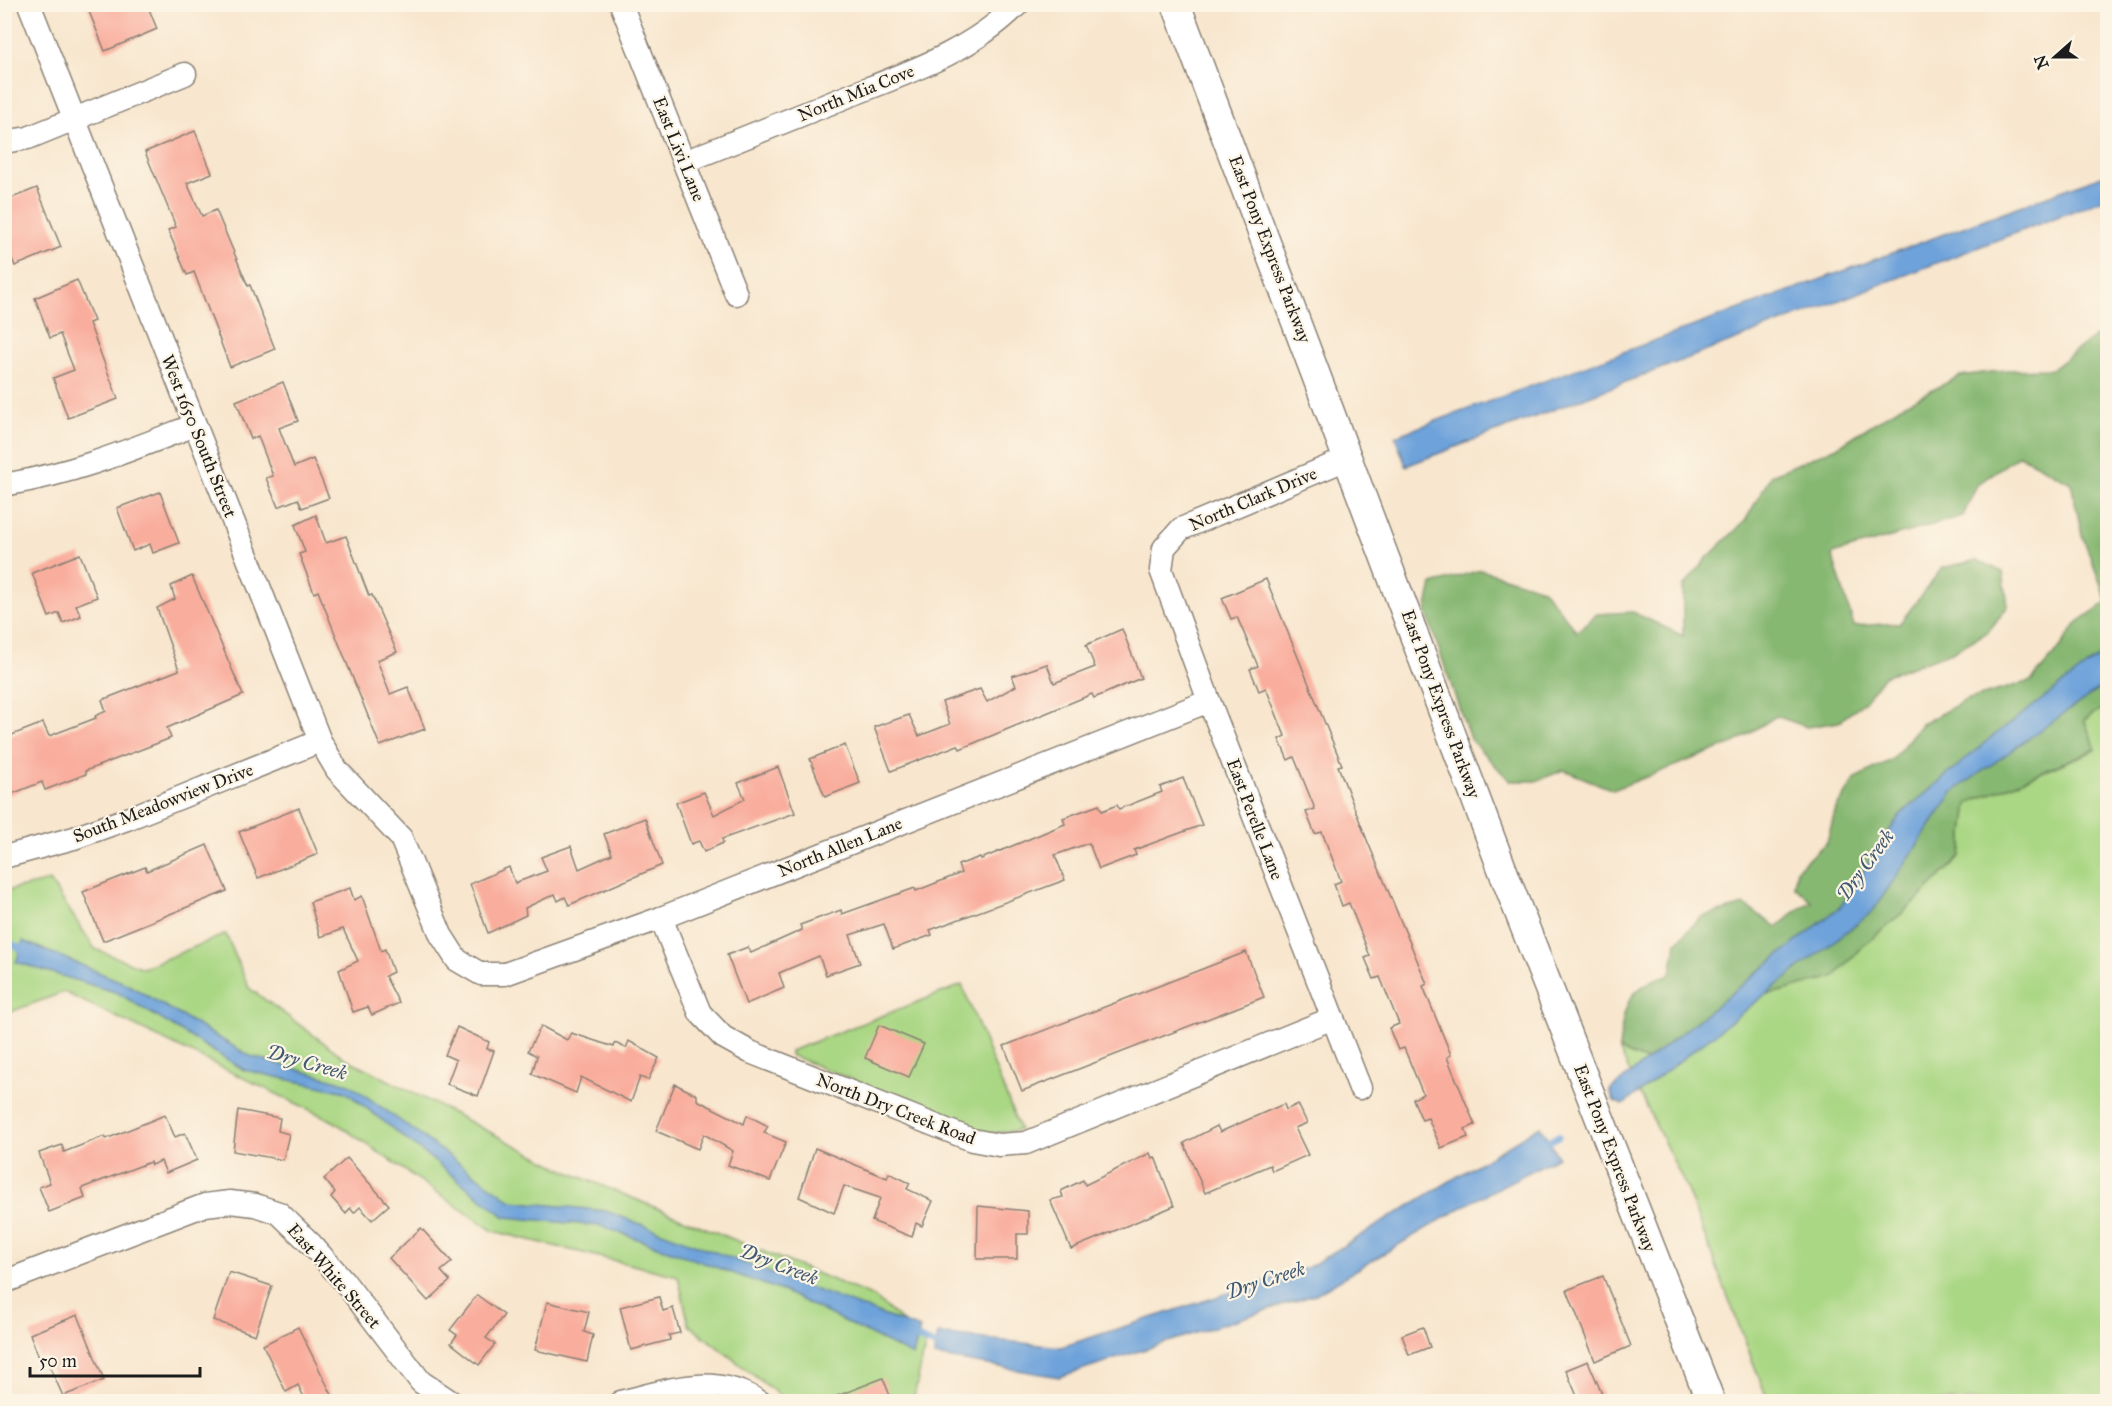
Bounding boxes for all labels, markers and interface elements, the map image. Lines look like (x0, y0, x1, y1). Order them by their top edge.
north arrow (2025, 27, 2085, 87)
text: N (2030, 52, 2053, 72)
street label: North Mia Cove (795, 60, 917, 126)
street label: East Livi Lane (648, 93, 710, 205)
street label: East Pony Express Parkway (1224, 152, 1316, 346)
street label: West 1650 South Street (156, 351, 242, 521)
street label: North Clark Drive (1186, 462, 1320, 536)
street label: East Pony Express Parkway (1397, 607, 1486, 802)
street label: East Perelle Lane (1222, 755, 1288, 883)
street label: South Meadowview Drive (70, 758, 256, 848)
street label: North Allen Lane (775, 812, 905, 882)
water label: Dry Creek (1831, 824, 1899, 905)
water label: Dry Creek (264, 1039, 350, 1085)
street label: East Pony Express Parkway (1569, 1061, 1661, 1255)
street label: North Dry Creek Road (813, 1068, 979, 1150)
street label: East White Street (282, 1219, 386, 1333)
water label: Dry Creek (736, 1238, 822, 1290)
water label: Dry Creek (1222, 1256, 1308, 1304)
scale bar (30, 1340, 200, 1378)
text: 50 m (39, 1350, 77, 1372)

